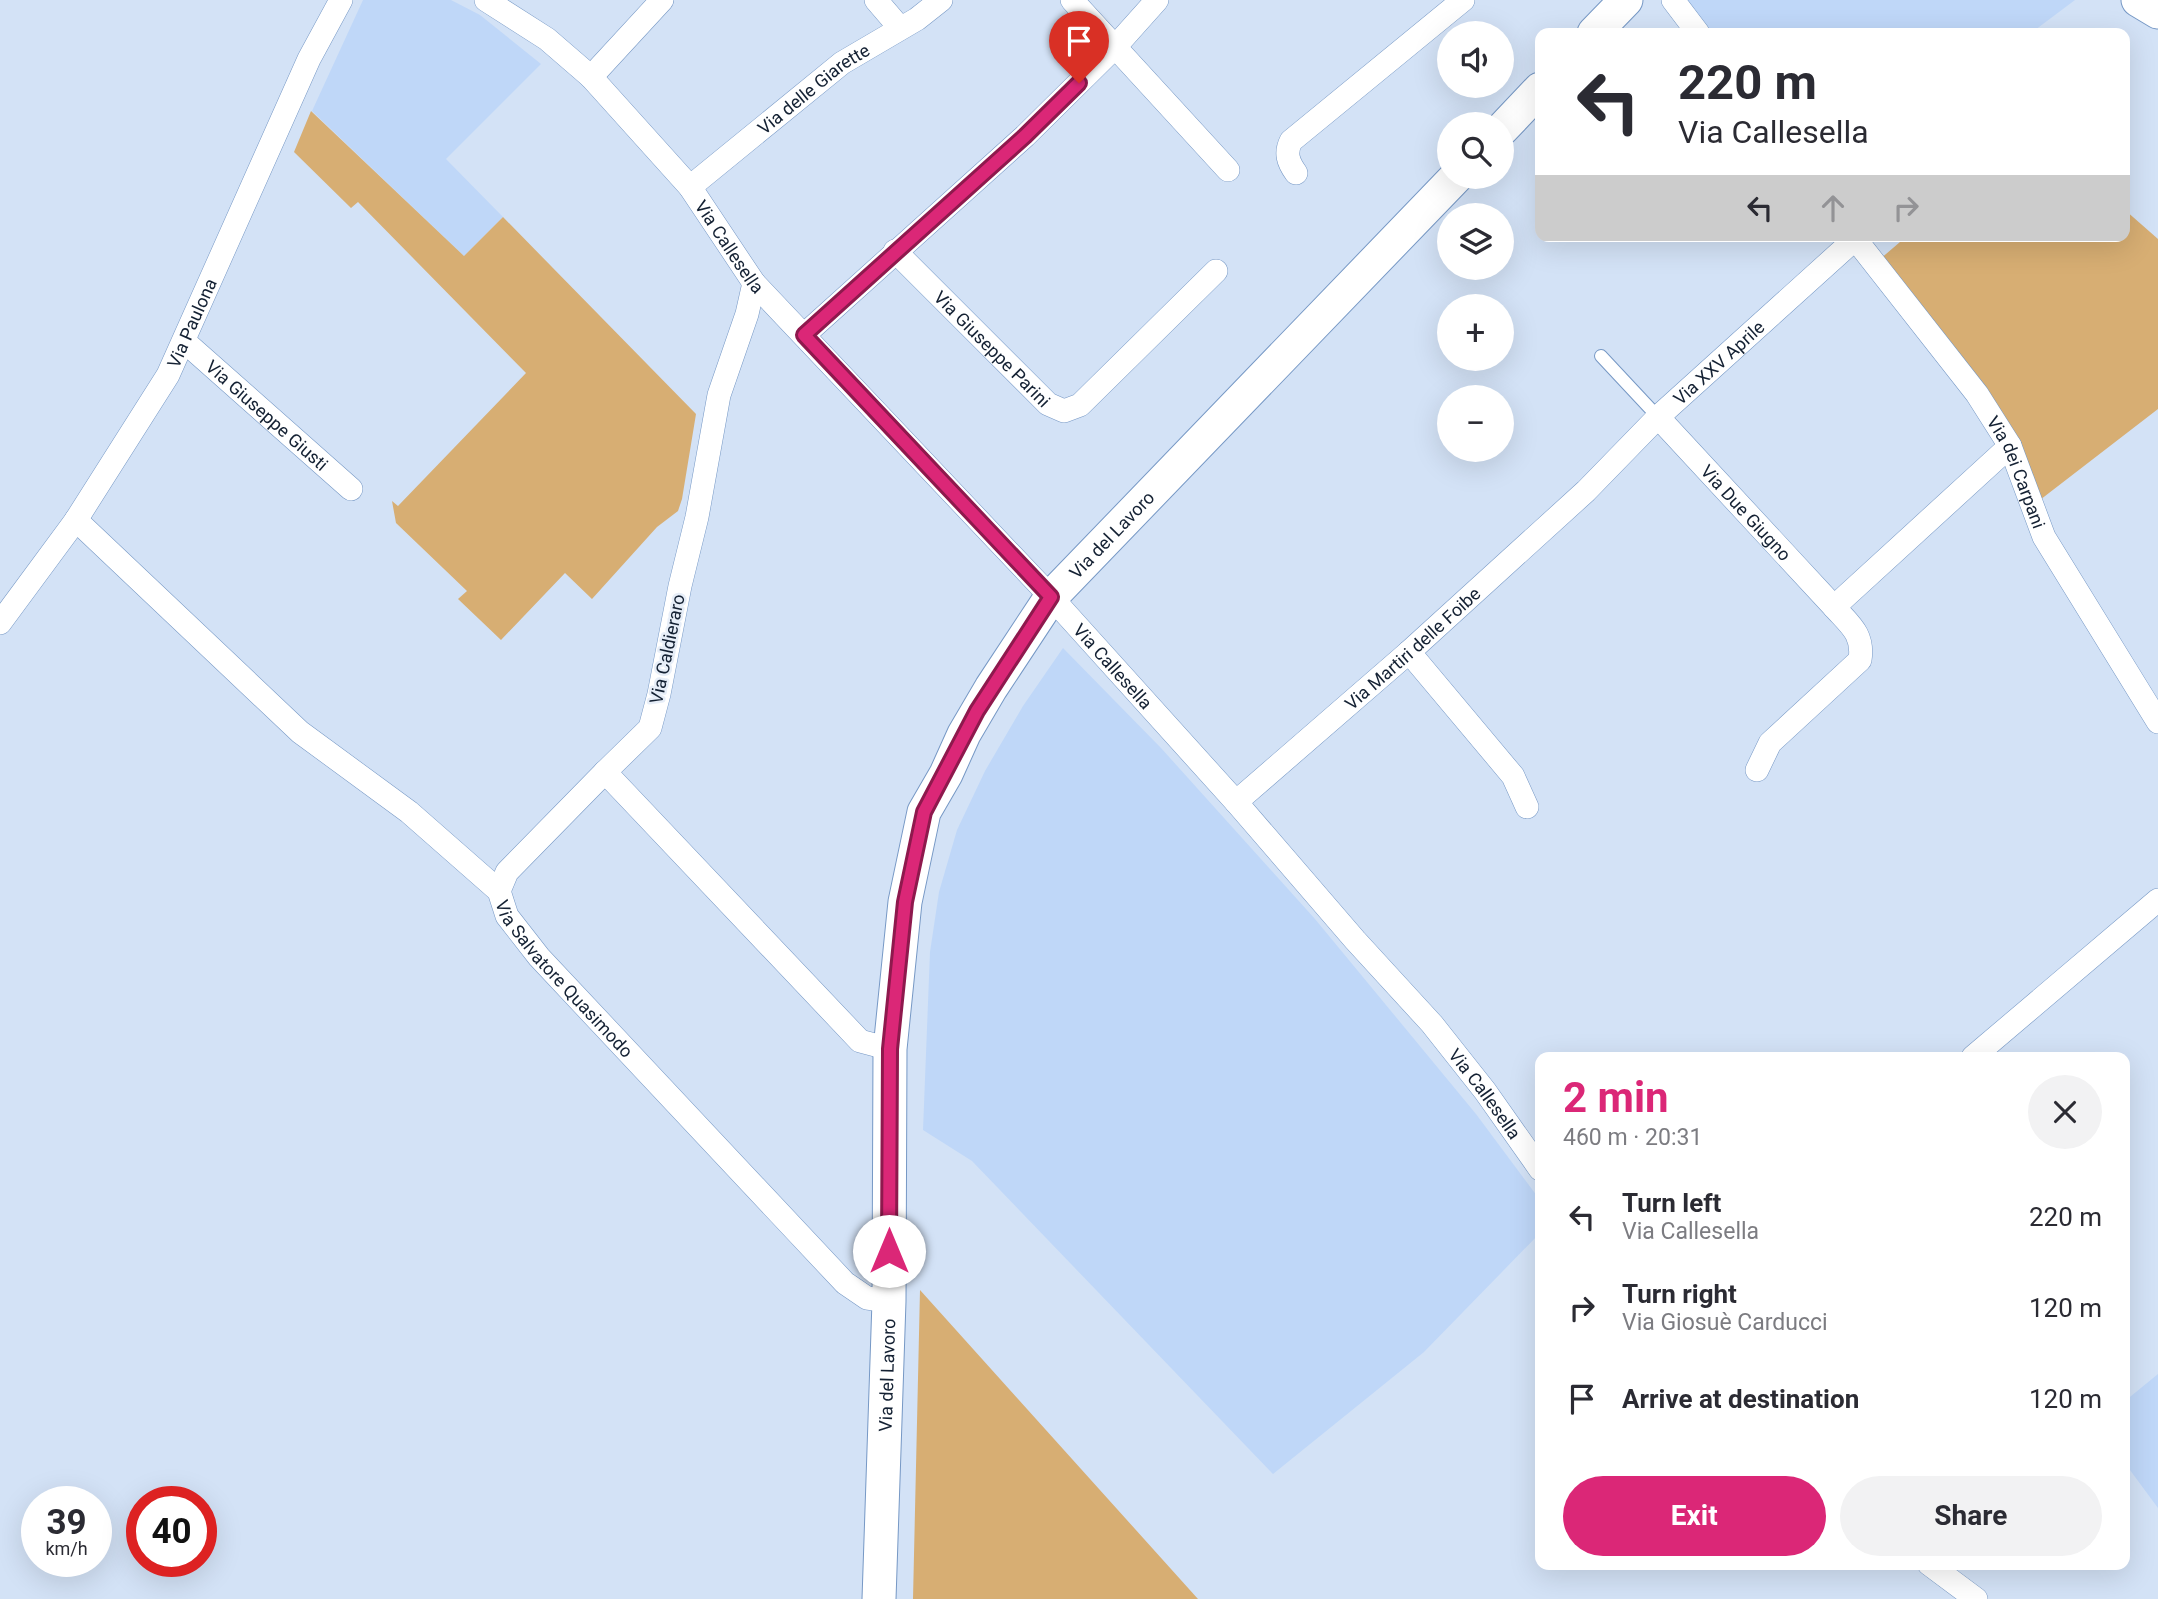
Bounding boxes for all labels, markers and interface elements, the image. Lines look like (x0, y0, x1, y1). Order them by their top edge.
pin (1049, 11, 1109, 83)
map controls (1437, 21, 1514, 462)
button: sound (1437, 21, 1514, 98)
icon: arrive (1060, 22, 1098, 60)
street label: Via delle Giarette (753, 39, 873, 138)
text: 220 m (1678, 54, 1817, 111)
icon: left (1563, 56, 1654, 147)
button: search (1437, 112, 1514, 189)
text: Via Callesella (1678, 113, 1869, 151)
icon: left (1741, 189, 1779, 227)
icon: ahead (1814, 189, 1852, 227)
icon: right (1887, 189, 1925, 227)
street label: Via Callesella (691, 196, 768, 297)
button: layers (1437, 203, 1514, 280)
street label: Via Paulona (162, 275, 220, 371)
street label: Via Giuseppe Parini (930, 286, 1055, 411)
button: + (1437, 294, 1514, 371)
street label: Via XXV Aprile (1669, 316, 1768, 409)
street label: Via Giuseppe Giusti (202, 355, 333, 474)
button: − (1437, 385, 1514, 462)
street label: Via dei Carpani (1983, 412, 2050, 531)
street label: Via Due Giugno (1697, 460, 1796, 565)
street label: Via del Lavoro (1065, 486, 1158, 582)
street label: Via Martiri delle Foibe (1340, 582, 1484, 714)
street label: Via Caldieraro (645, 592, 689, 706)
street label: Via Callesella (1069, 619, 1157, 713)
street label: Via Salvatore Quasimodo (492, 897, 638, 1061)
street label: Via Callesella (1445, 1044, 1526, 1143)
text: 2 min (1563, 1073, 1669, 1122)
button: close (2028, 1075, 2102, 1149)
text: 460 m · 20:31 (1563, 1124, 1702, 1151)
text: Turn left (1622, 1188, 1721, 1218)
icon: left (1563, 1198, 1601, 1236)
text: 220 m (2029, 1202, 2102, 1232)
position arrow (852, 1214, 926, 1288)
text: Via Callesella (1622, 1218, 1759, 1245)
text: Turn right (1622, 1279, 1737, 1309)
icon: right (1563, 1289, 1601, 1327)
text: 120 m (2029, 1293, 2102, 1323)
text: Via Giosuè Carducci (1622, 1309, 1828, 1336)
street label: Via del Lavoro (874, 1318, 899, 1432)
icon: arrive (1563, 1380, 1601, 1418)
text: Arrive at destination (1622, 1384, 1859, 1414)
text: 120 m (2029, 1384, 2102, 1414)
button: Exit (1563, 1476, 1826, 1556)
button: Share (1840, 1476, 2102, 1556)
speed limit sign: 40 (126, 1486, 217, 1577)
text: 39 (46, 1502, 87, 1543)
text: km/h (45, 1538, 88, 1559)

